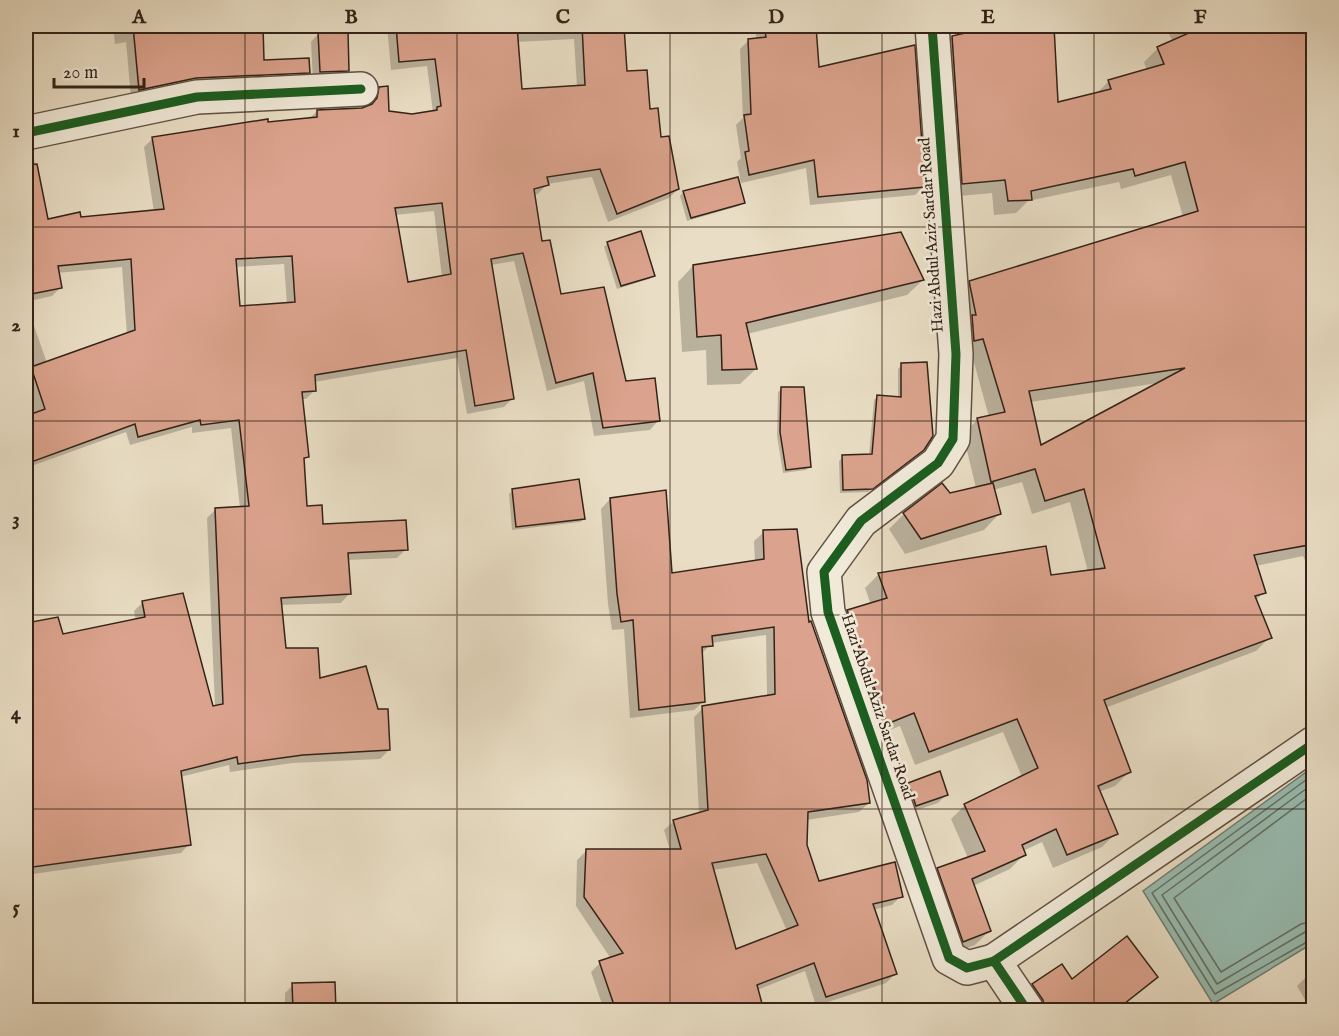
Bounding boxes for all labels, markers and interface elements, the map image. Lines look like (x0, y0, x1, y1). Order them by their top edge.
text: A (131, 5, 147, 30)
text: B (344, 5, 358, 30)
text: C (556, 5, 570, 30)
text: D (768, 5, 784, 30)
text: E (981, 5, 995, 30)
text: F (1194, 5, 1207, 30)
scale bar (54, 51, 144, 89)
text: 20 m (63, 62, 98, 85)
text: 1 (12, 119, 20, 144)
street label: Hazi Abdul Aziz Sardar Road (915, 136, 949, 333)
text: 2 (11, 313, 21, 338)
text: 3 (12, 507, 20, 532)
street label: Hazi Abdul Aziz Sardar Road (836, 611, 918, 803)
text: 4 (11, 701, 22, 726)
text: 5 (12, 895, 20, 920)

